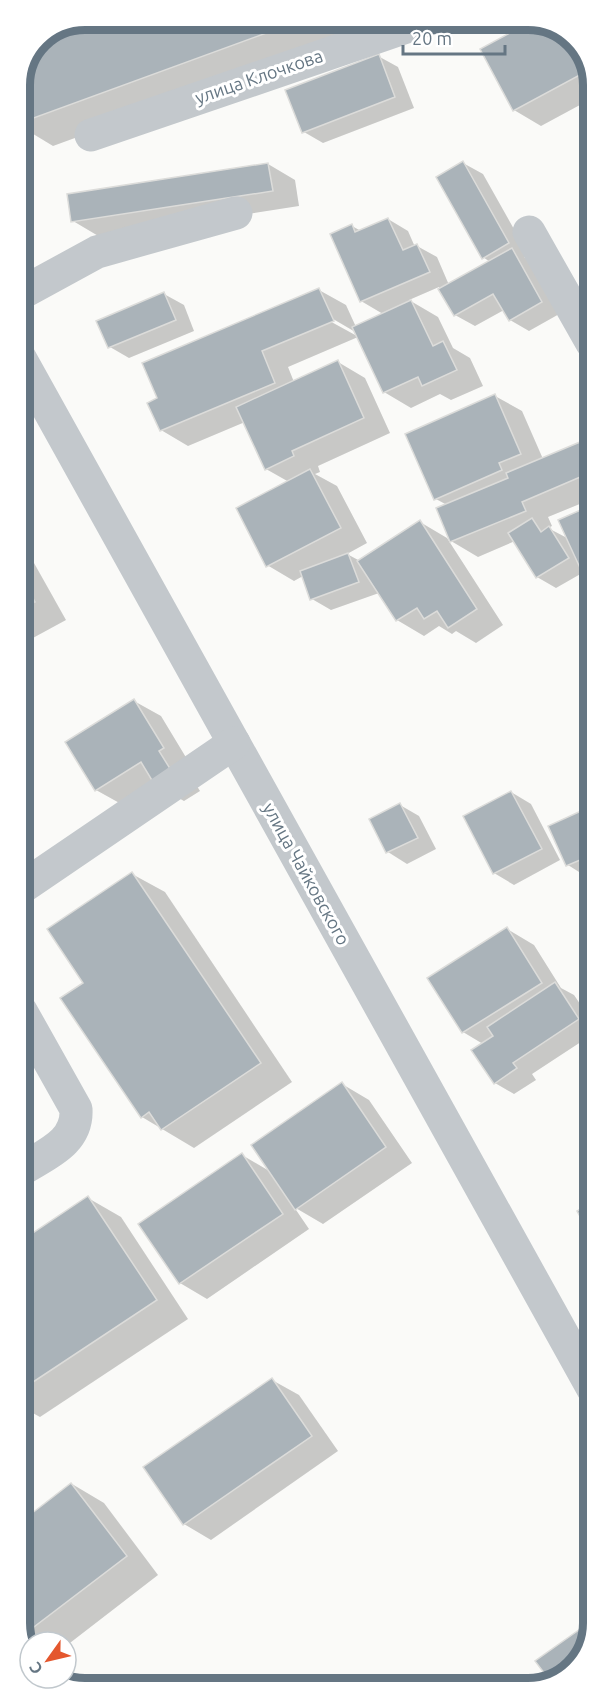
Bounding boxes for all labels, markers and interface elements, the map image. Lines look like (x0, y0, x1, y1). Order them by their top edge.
scale bar (403, 18, 505, 56)
text: 20 m (412, 28, 452, 48)
street label: улица Клочкова (192, 45, 325, 107)
street label: улица Чайковского (259, 799, 354, 948)
north arrow (18, 1630, 78, 1690)
text: С (25, 1659, 46, 1678)

